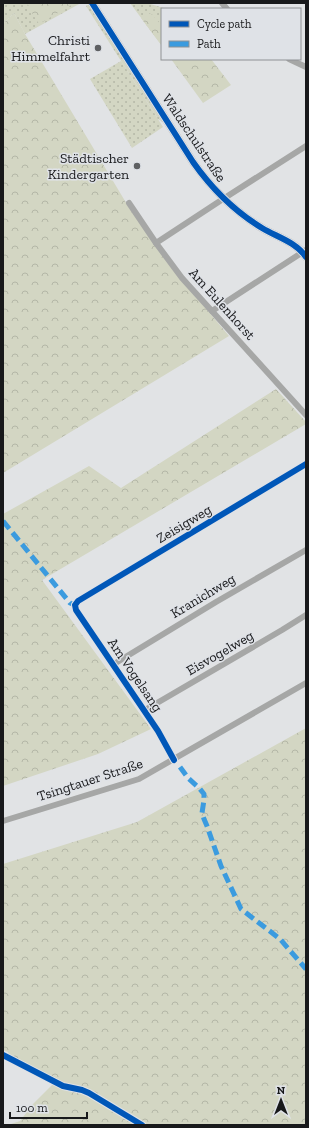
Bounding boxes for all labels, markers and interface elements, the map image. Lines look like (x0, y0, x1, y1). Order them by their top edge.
legend (161, 8, 301, 60)
text: Cycle path (197, 17, 252, 31)
place label: Christi Himmelfahrt (11, 32, 91, 65)
text: Path (197, 37, 221, 51)
marker: Christi Himmelfahrt (93, 43, 103, 53)
street label: Waldschulstraße (158, 91, 230, 186)
place label: Städtischer Kindergarten (48, 150, 129, 183)
marker: Städtischer Kindergarten (132, 161, 142, 171)
street label: Am Eulenhorst (185, 265, 259, 344)
street label: Zeisigweg (153, 501, 215, 547)
street label: Kranichweg (168, 570, 239, 622)
street label: Eisvogelweg (183, 627, 257, 679)
street label: Am Vogelsang (104, 635, 166, 716)
street label: Tsingtauer Straße (35, 755, 145, 805)
north arrow (261, 1080, 301, 1120)
text: N (277, 1084, 286, 1097)
scale bar (10, 1094, 87, 1120)
text: 100 m (16, 1101, 48, 1115)

